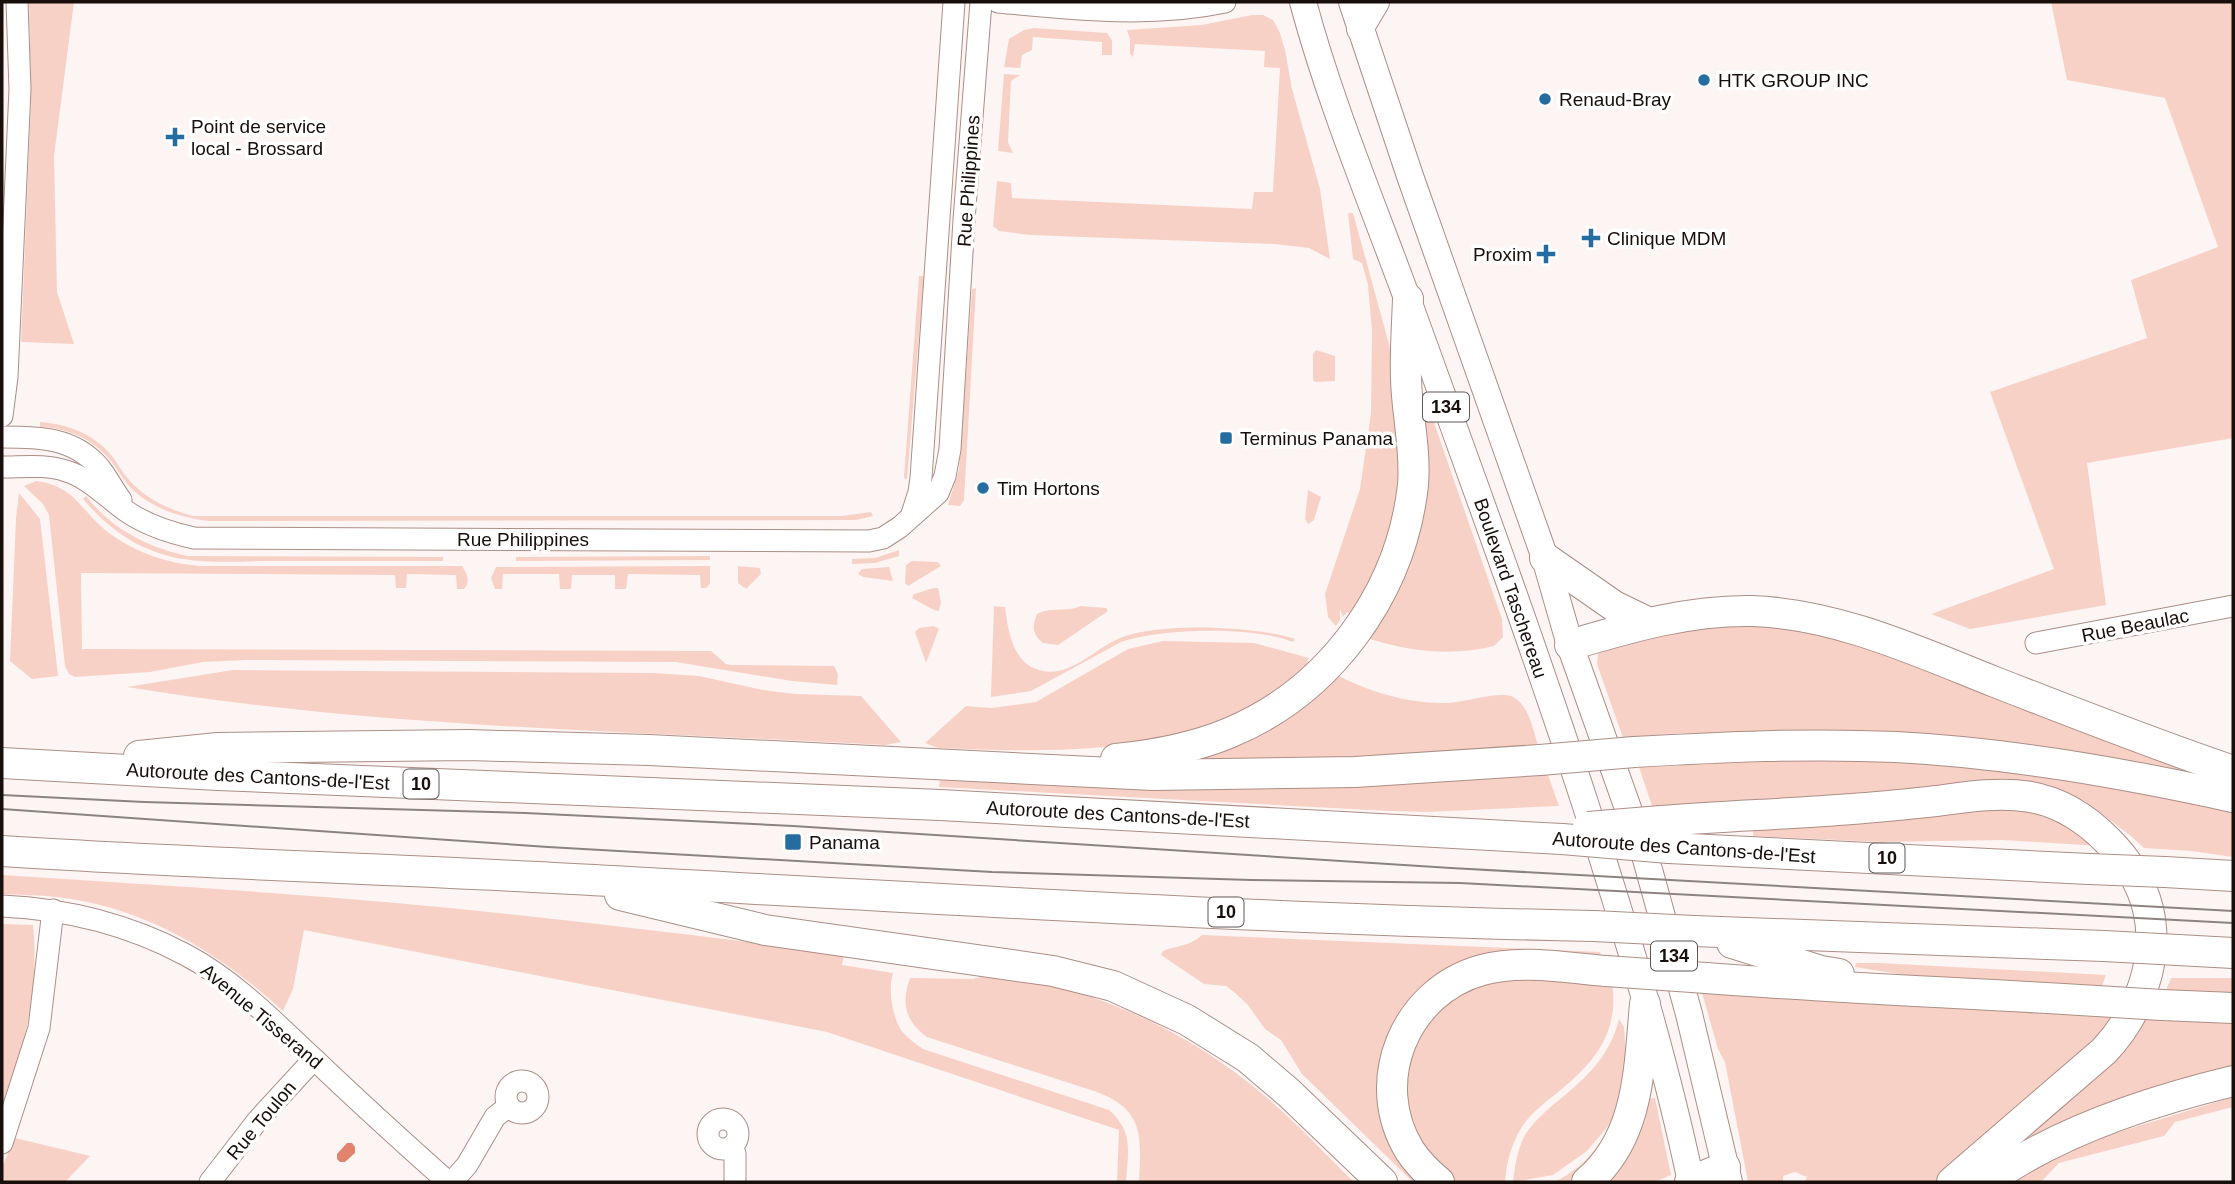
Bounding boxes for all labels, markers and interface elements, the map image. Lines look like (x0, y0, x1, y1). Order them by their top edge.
place label: HTK GROUP INC (1718, 70, 1869, 91)
marker: HTK GROUP INC (1696, 72, 1712, 88)
place label: Renaud-Bray (1559, 89, 1671, 110)
marker: Renaud-Bray (1537, 91, 1553, 107)
street label: Rue Philippines (953, 114, 984, 248)
place label: Point de service local - Brossard (191, 116, 326, 159)
marker: Point de service local - Brossard (165, 127, 185, 147)
marker: Clinique MDM (1581, 228, 1601, 248)
place label: Clinique MDM (1607, 228, 1726, 249)
place label: Proxim (1473, 244, 1532, 265)
marker: Proxim (1538, 246, 1554, 262)
road number: 134 (1423, 393, 1469, 422)
place label: Terminus Panama (1240, 428, 1394, 449)
marker: Terminus Panama (1218, 430, 1234, 446)
place label: Tim Hortons (997, 478, 1100, 499)
marker: Tim Hortons (975, 480, 991, 496)
street label: Boulevard Taschereau (1470, 496, 1551, 681)
street label: Rue Philippines (457, 529, 589, 550)
street label: Rue Beaulac (2080, 605, 2190, 646)
street label: Autoroute des Cantons-de-l'Est (126, 759, 391, 794)
road number: 10 (404, 770, 438, 798)
street label: Autoroute des Cantons-de-l'Est (986, 797, 1251, 832)
street label: Autoroute des Cantons-de-l'Est (1552, 828, 1817, 867)
marker: Panama (783, 832, 803, 852)
place label: Panama (809, 832, 880, 853)
road number: 10 (1870, 844, 1904, 872)
road number: 10 (1208, 897, 1244, 926)
road number: 134 (1651, 942, 1697, 971)
street label: Avenue Tisserand (197, 960, 327, 1073)
street label: Rue Toulon (223, 1077, 300, 1164)

